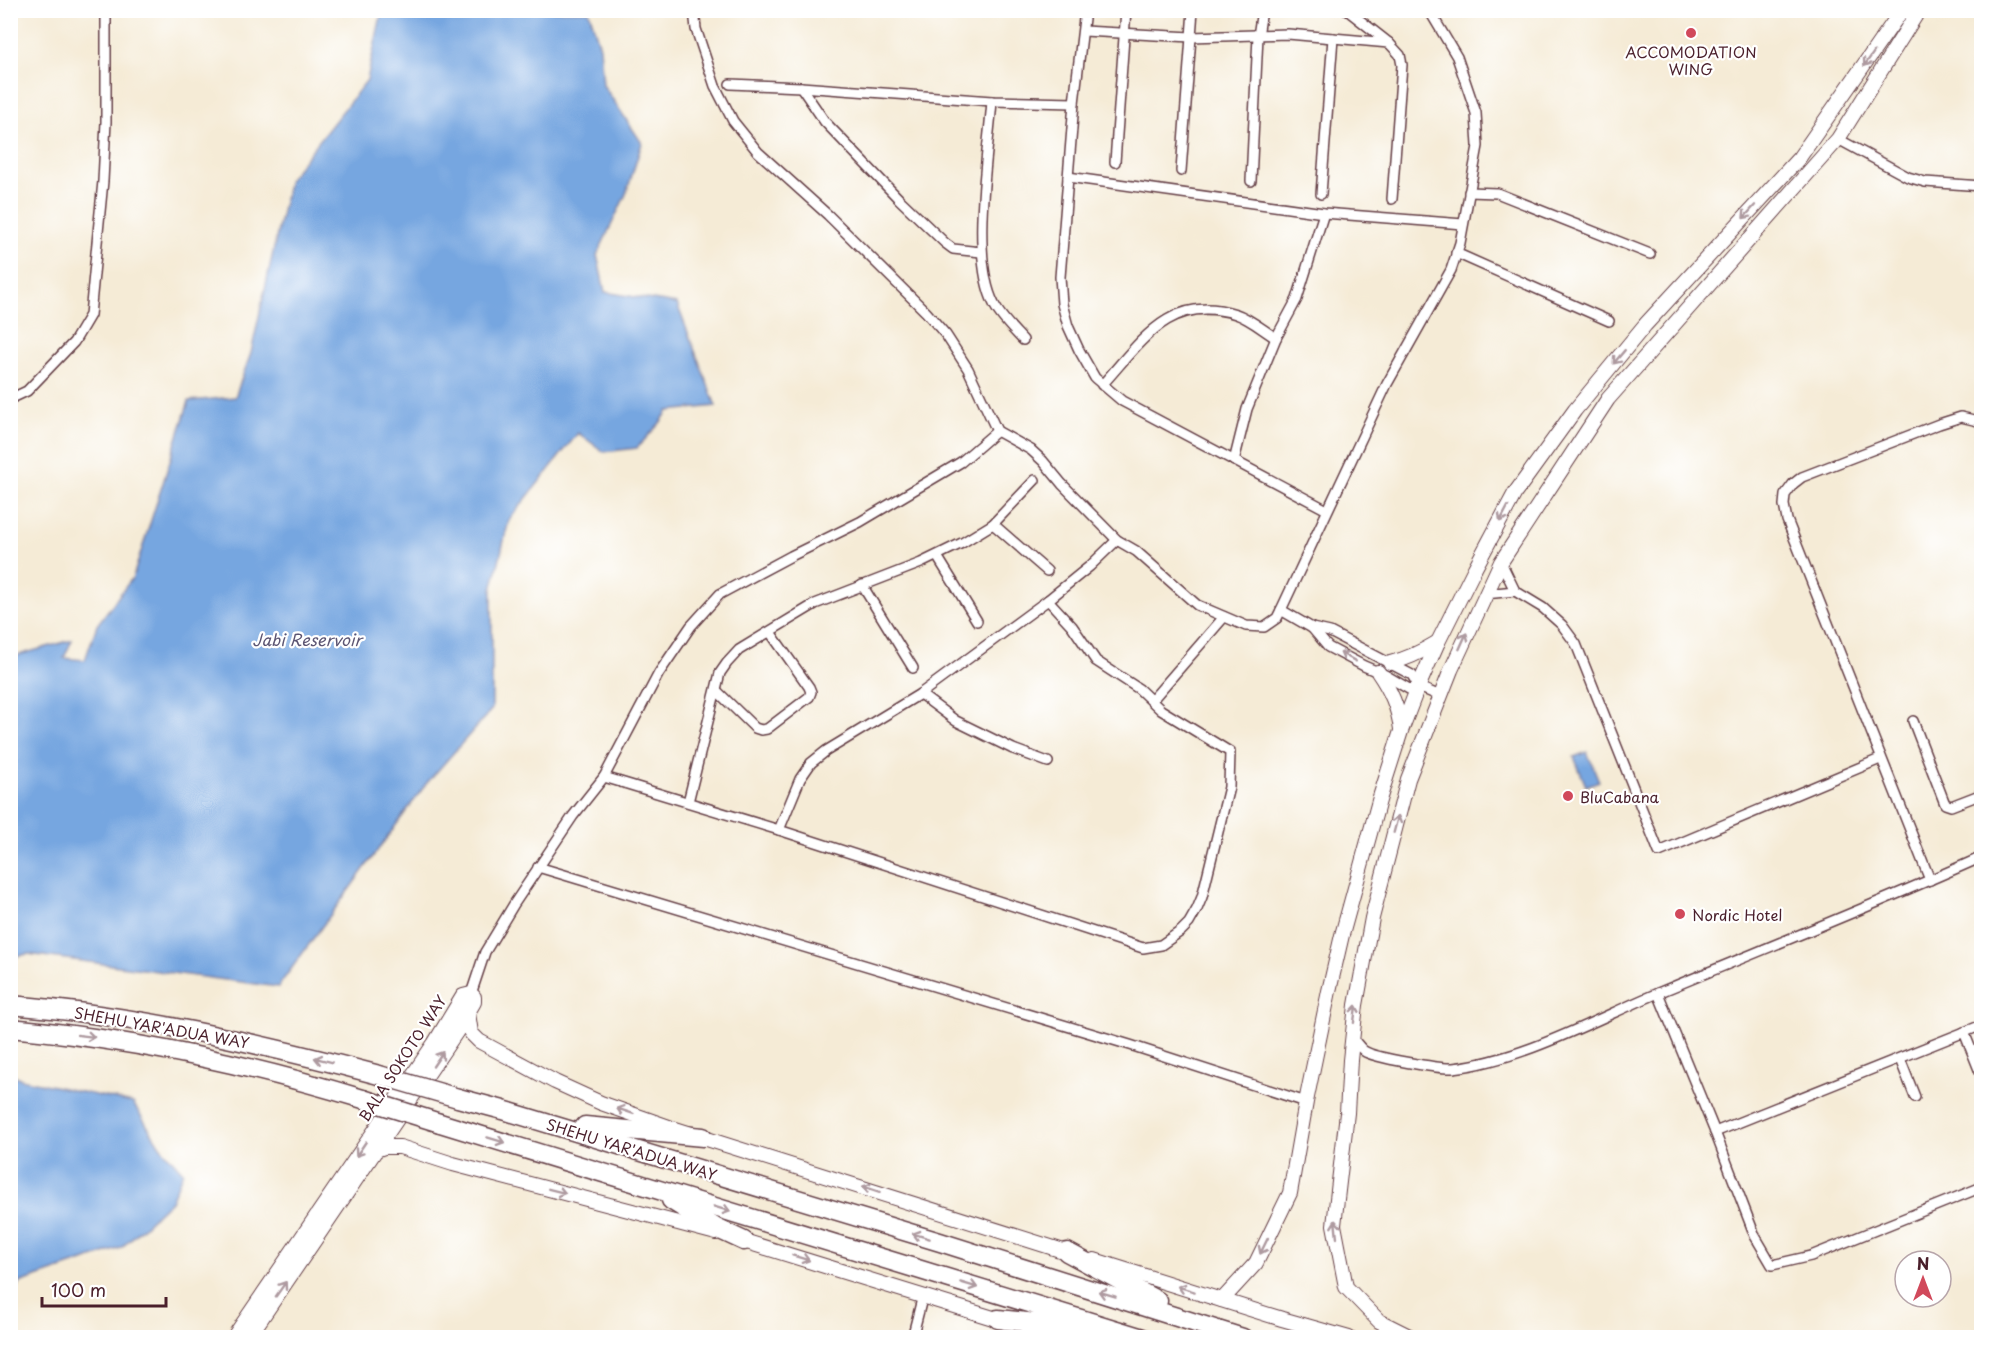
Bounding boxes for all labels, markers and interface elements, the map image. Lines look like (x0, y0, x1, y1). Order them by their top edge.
marker: ACCOMODATION WING (1684, 26, 1698, 40)
place label: ACCOMODATION WING (1625, 40, 1757, 80)
one-way arrow (1863, 50, 1875, 67)
one-way arrow (1742, 204, 1756, 219)
one-way arrow (1612, 349, 1625, 365)
one-way arrow (1498, 505, 1510, 522)
water label: Jabi Reservoir (252, 627, 364, 651)
one-way arrow (1458, 633, 1470, 651)
one-way arrow (1339, 651, 1357, 662)
place label: BluCabana (1580, 785, 1660, 808)
marker: BluCabana (1561, 789, 1575, 803)
one-way arrow (1391, 815, 1403, 834)
place label: Nordic Hotel (1692, 903, 1782, 926)
marker: Nordic Hotel (1673, 907, 1687, 921)
street label: BALA SOKOTO WAY (352, 990, 452, 1126)
street label: SHEHU YAR'ADUA WAY (73, 1000, 252, 1054)
one-way arrow (1349, 1005, 1360, 1025)
one-way arrow (76, 1031, 96, 1042)
one-way arrow (433, 1051, 445, 1068)
one-way arrow (314, 1053, 333, 1065)
one-way arrow (616, 1105, 635, 1116)
street label: SHEHU YAR'ADUA WAY (544, 1112, 720, 1186)
one-way arrow (486, 1135, 505, 1146)
one-way arrow (355, 1141, 367, 1157)
one-way arrow (862, 1183, 881, 1194)
one-way arrow (548, 1185, 567, 1197)
one-way arrow (712, 1204, 731, 1215)
one-way arrow (1330, 1220, 1341, 1239)
one-way arrow (912, 1230, 931, 1241)
one-way arrow (1258, 1236, 1270, 1254)
north arrow (1893, 1249, 1953, 1309)
text: N (1917, 1251, 1929, 1275)
one-way arrow (791, 1253, 810, 1264)
scale bar (42, 1270, 166, 1308)
text: 100 m (51, 1276, 106, 1303)
one-way arrow (959, 1280, 978, 1291)
one-way arrow (275, 1282, 287, 1298)
one-way arrow (1177, 1283, 1196, 1294)
one-way arrow (1098, 1288, 1117, 1299)

